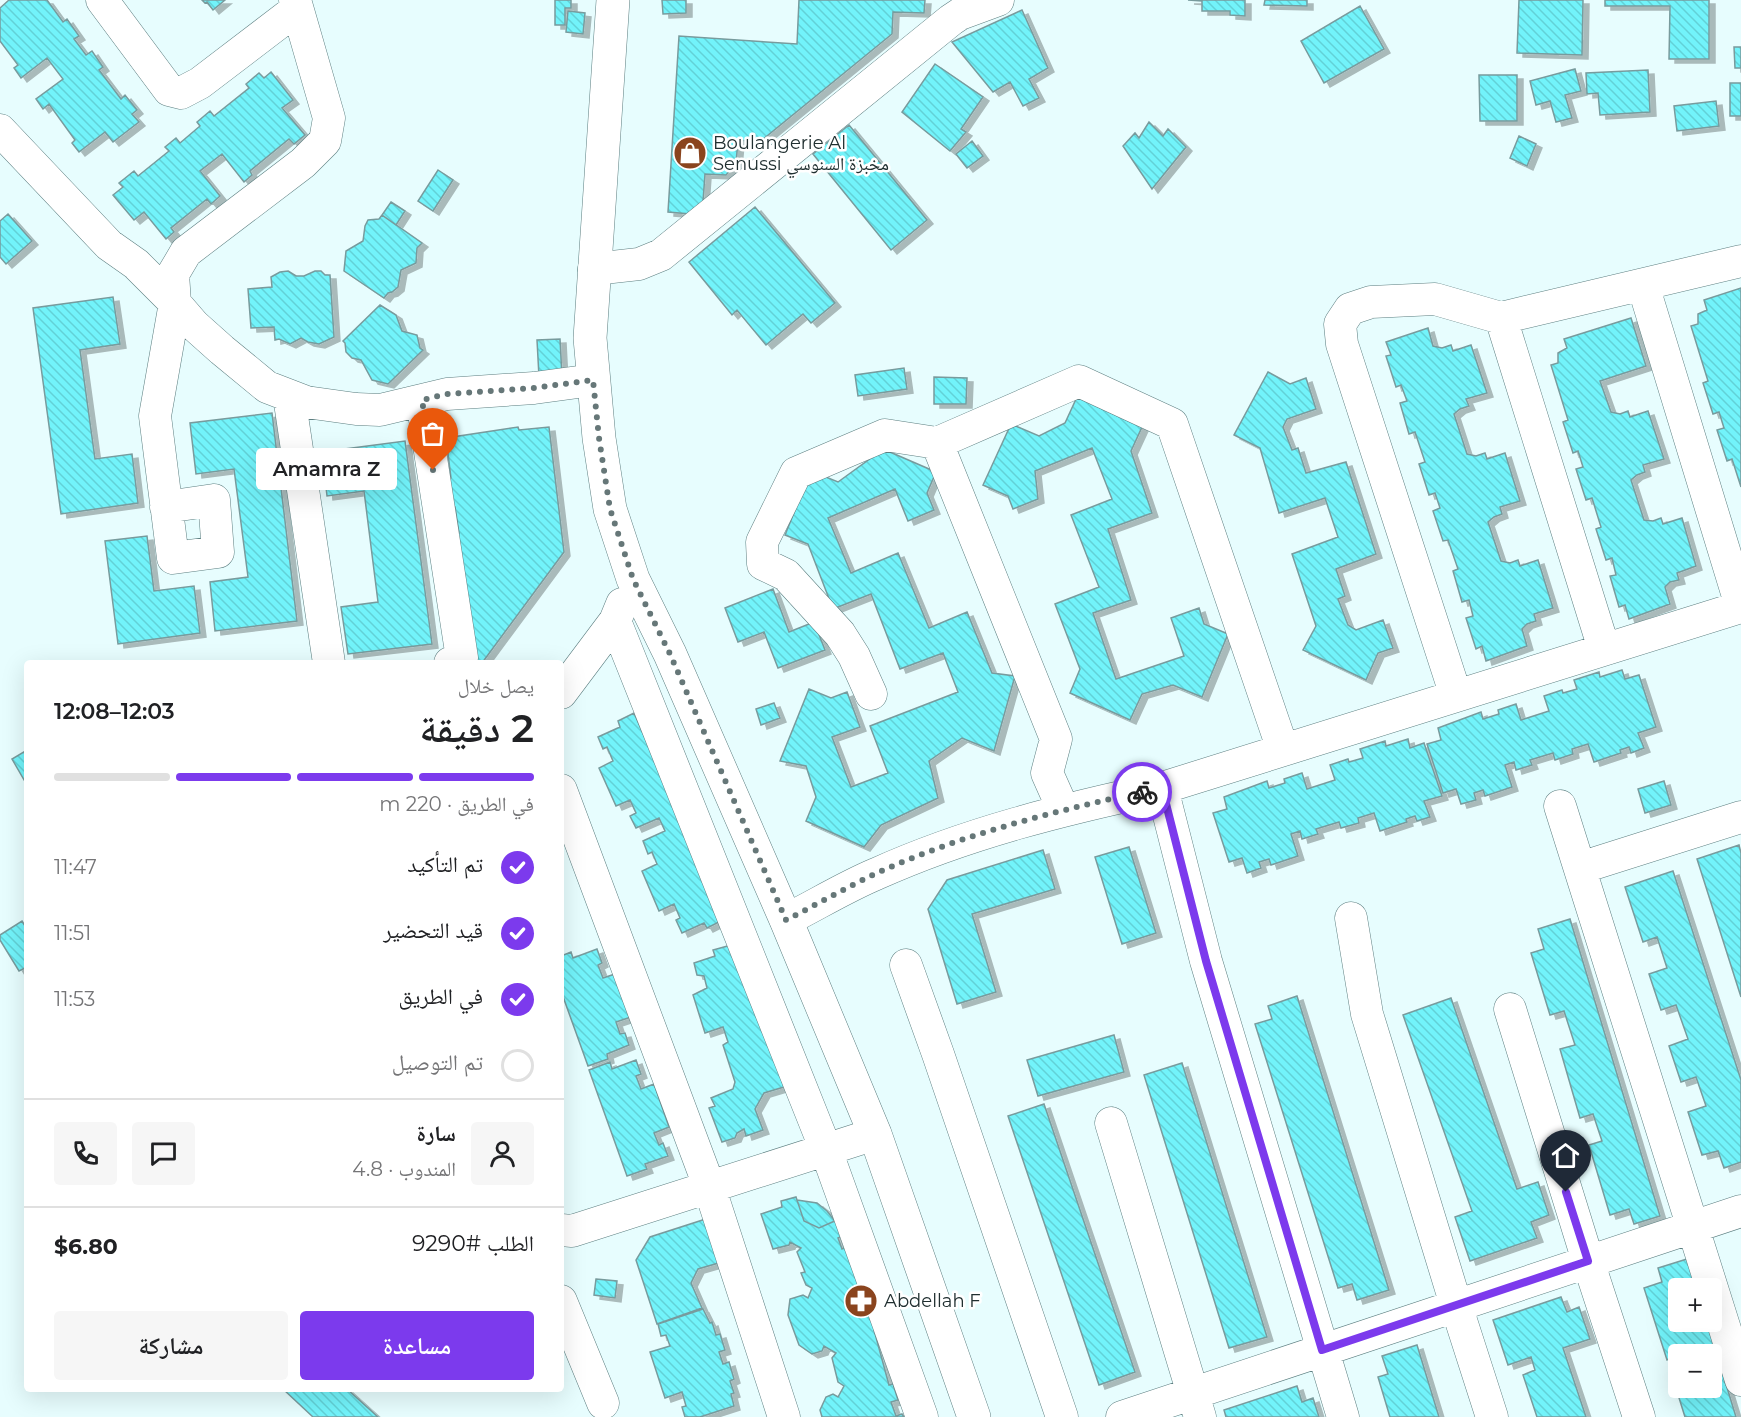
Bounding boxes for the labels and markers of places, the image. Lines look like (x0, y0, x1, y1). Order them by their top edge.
place label: Boulangerie Al Senussi مخبزة السنوسي (713, 132, 889, 179)
shop icon: Boulangerie Al Senussi مخبزة السنوسي (672, 135, 708, 171)
pin (407, 408, 458, 470)
callout: Amamra Z (256, 449, 397, 491)
pin (1540, 1130, 1591, 1192)
pharmacy icon: Abdellah F (843, 1283, 879, 1319)
place label: Abdellah F (884, 1290, 981, 1312)

